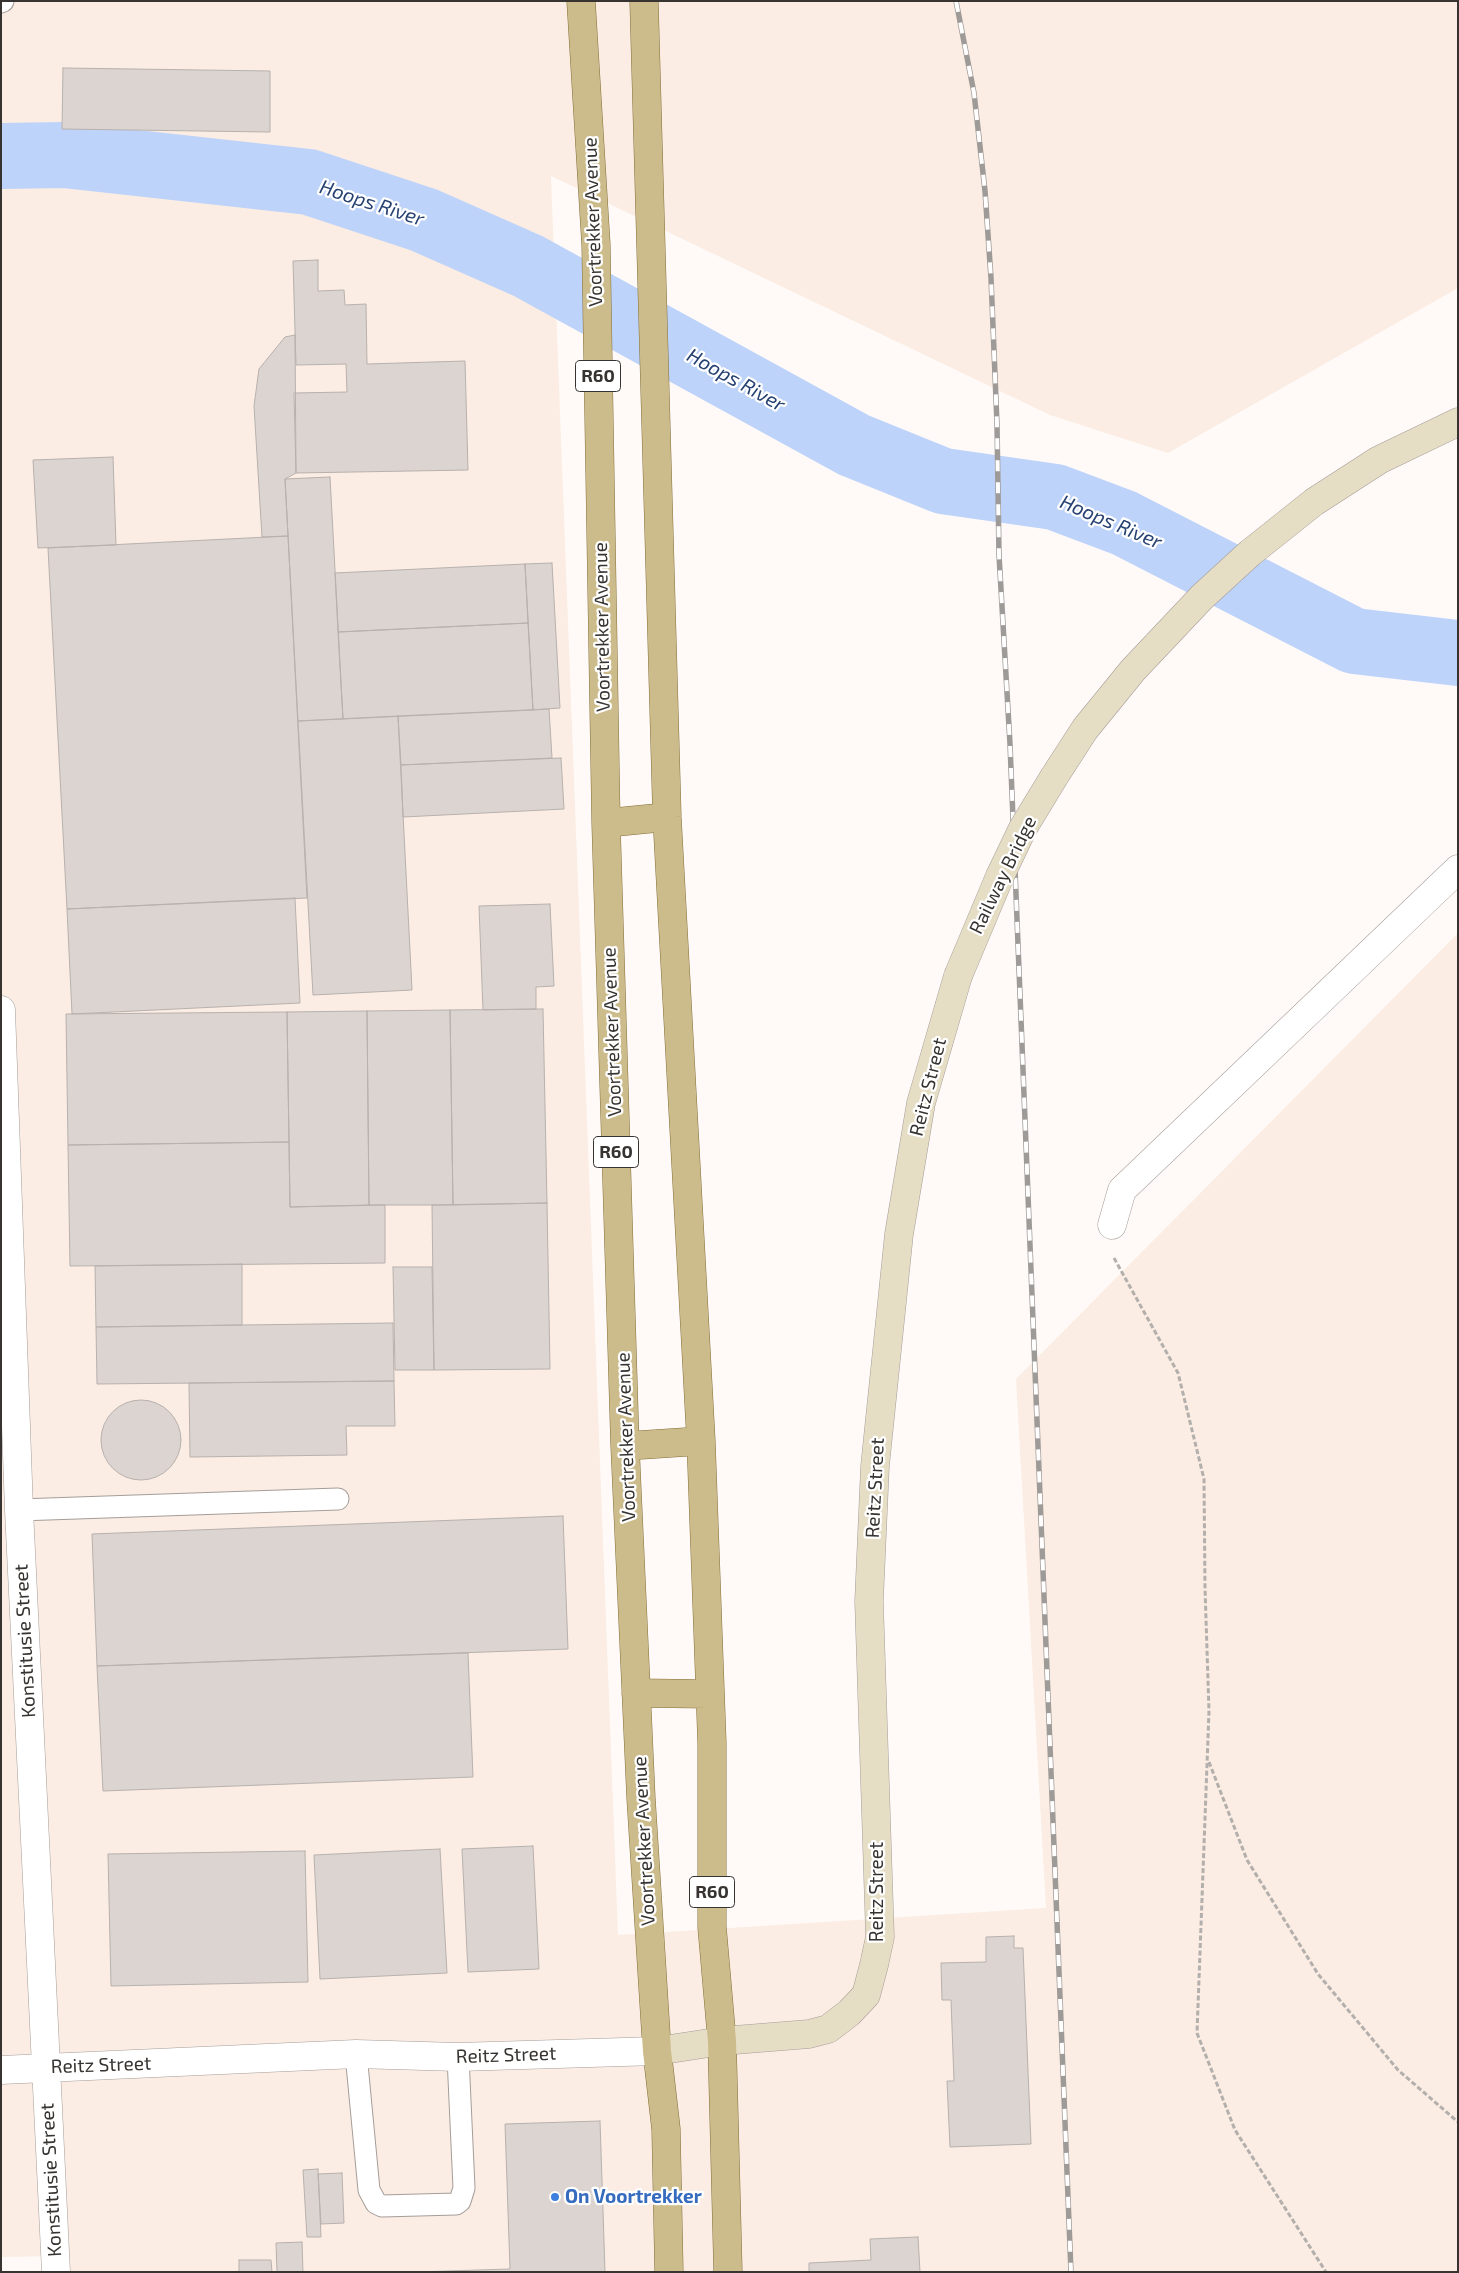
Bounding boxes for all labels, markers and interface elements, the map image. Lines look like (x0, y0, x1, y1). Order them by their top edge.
street label: Voortrekker Avenue (579, 137, 607, 307)
water label: Hoops River (317, 175, 427, 231)
water label: Hoops River (683, 343, 789, 417)
road number: R60 (576, 361, 620, 392)
water label: Hoops River (1056, 490, 1166, 554)
street label: Voortrekker Avenue (589, 542, 615, 712)
street label: Railway Bridge (965, 812, 1041, 938)
street label: Voortrekker Avenue (598, 947, 626, 1117)
street label: Reitz Street (905, 1035, 951, 1139)
road number: R60 (594, 1136, 638, 1168)
street label: Voortrekker Avenue (612, 1352, 640, 1522)
street label: Reitz Street (861, 1437, 889, 1539)
street label: Konstitusie Street (10, 1563, 40, 1719)
street label: Voortrekker Avenue (628, 1756, 660, 1926)
street label: Reitz Street (866, 1842, 888, 1942)
road number: R60 (690, 1876, 734, 1908)
street label: Reitz Street (455, 2042, 557, 2068)
street label: Reitz Street (50, 2052, 152, 2078)
street label: Konstitusie Street (36, 2102, 66, 2258)
place label: On Voortrekker (565, 2186, 702, 2208)
marker: On Voortrekker (549, 2191, 561, 2203)

